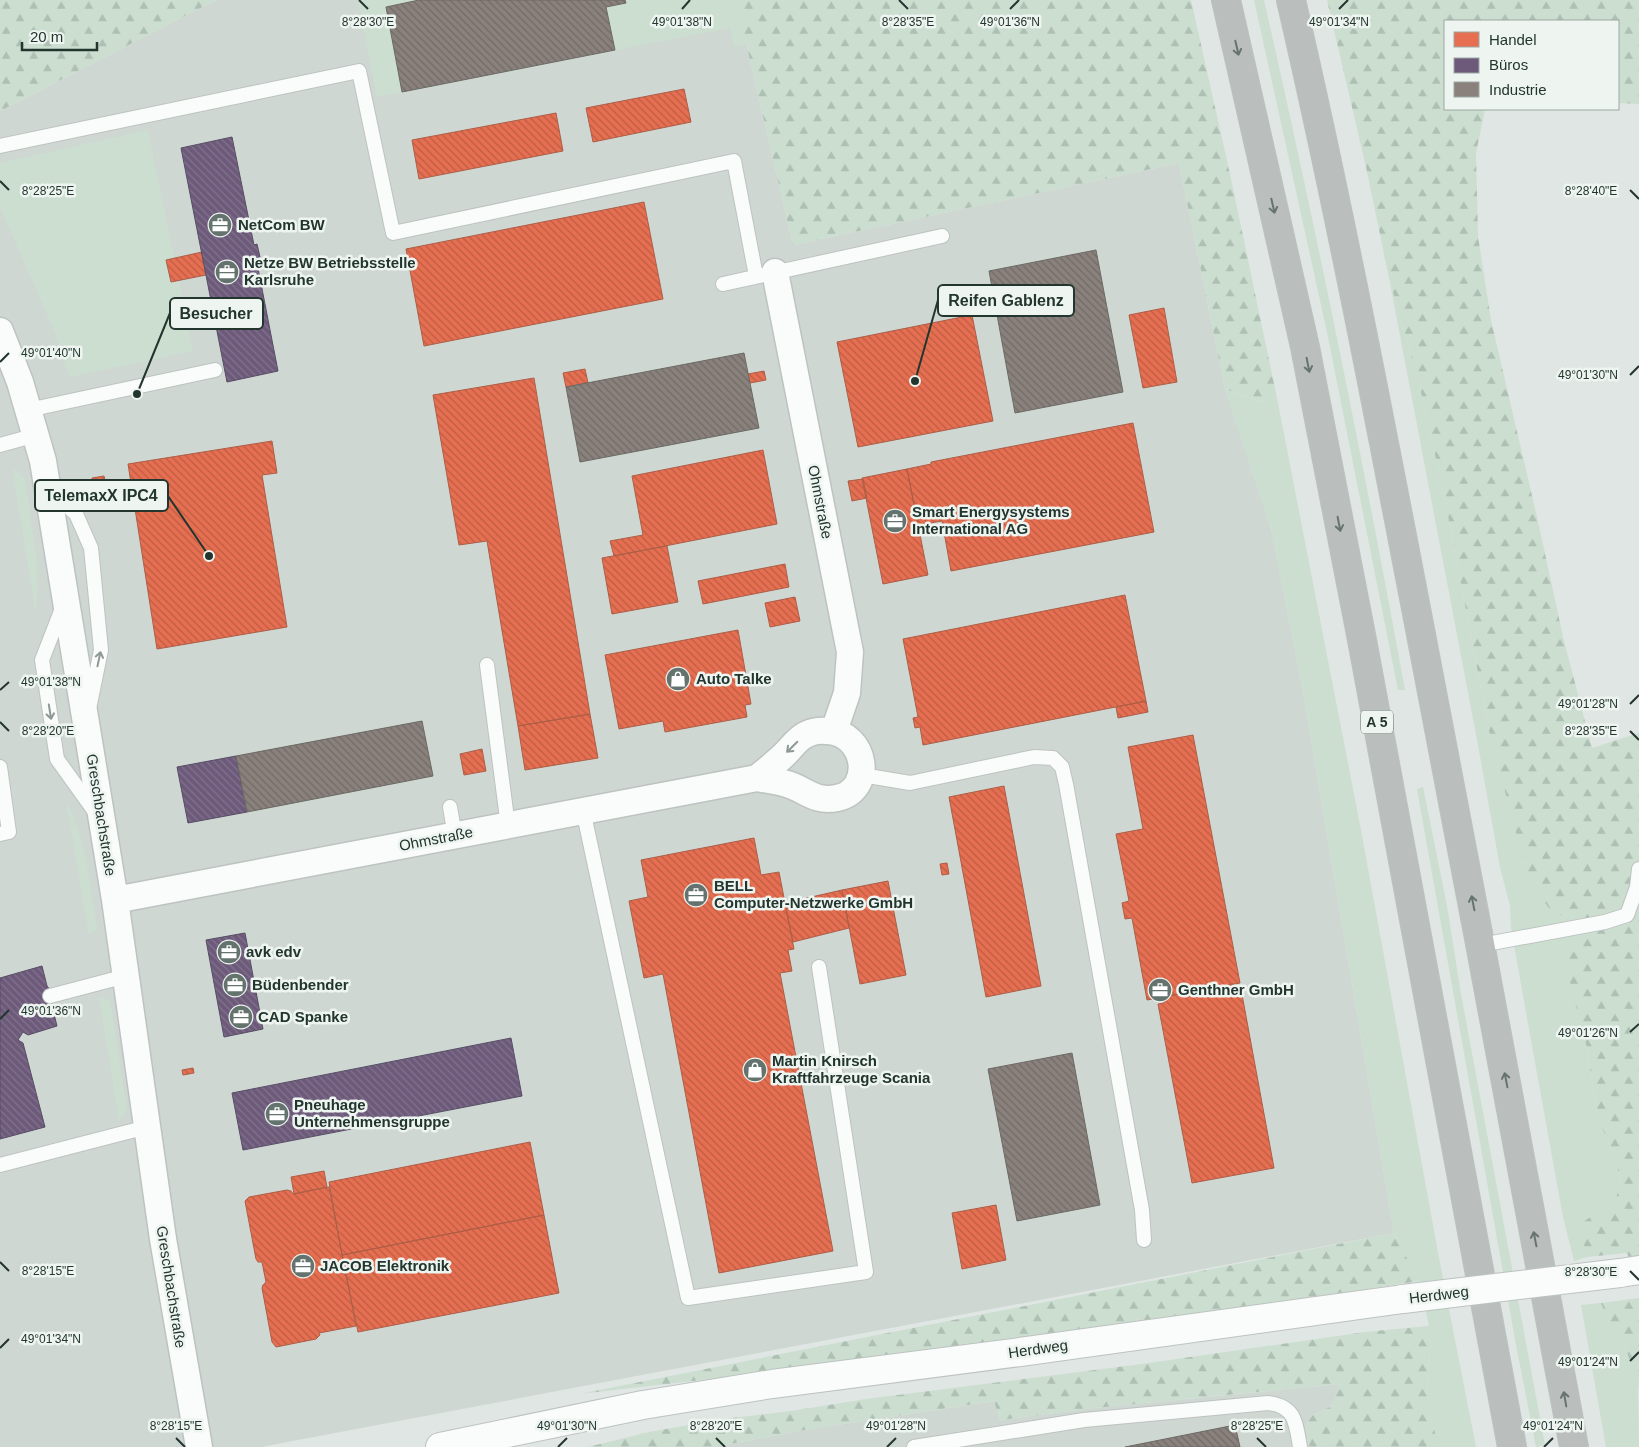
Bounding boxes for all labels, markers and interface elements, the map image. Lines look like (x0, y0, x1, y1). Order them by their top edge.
text: 8°28'30"E (342, 15, 394, 29)
text: 49°01'38"N (652, 15, 712, 29)
text: 8°28'35"E (882, 15, 934, 29)
text: 49°01'36"N (980, 15, 1040, 29)
text: 49°01'34"N (1309, 15, 1369, 29)
scale bar (22, 20, 98, 52)
legend (1444, 20, 1619, 110)
text: 20 m (30, 28, 63, 45)
text: Handel (1489, 31, 1537, 48)
one-way arrow (1233, 39, 1242, 55)
text: Büros (1489, 56, 1528, 73)
text: Industrie (1489, 81, 1547, 98)
text: 8°28'25"E (22, 184, 74, 198)
text: 8°28'40"E (1565, 184, 1617, 198)
one-way arrow (1269, 198, 1278, 214)
office icon: NetCom BW (207, 212, 233, 238)
place label: NetCom BW (238, 216, 326, 233)
place label: Netze BW Betriebsstelle Karlsruhe (244, 254, 416, 288)
office icon: Netze BW Betriebsstelle Karlsruhe (214, 259, 240, 285)
callout: Reifen Gablenz (938, 285, 1074, 316)
text: Reifen Gablenz (948, 292, 1064, 309)
callout: Besucher (170, 298, 263, 329)
text: Besucher (180, 305, 252, 322)
text: 49°01'40"N (21, 346, 81, 360)
one-way arrow (1304, 356, 1314, 372)
text: 49°01'30"N (1558, 368, 1618, 382)
street label: Ohmstraße (805, 463, 836, 540)
callout: TelemaxX IPC4 (35, 480, 168, 511)
text: TelemaxX IPC4 (44, 487, 158, 504)
place label: Smart Energysystems International AG (912, 503, 1070, 537)
office icon: Smart Energysystems International AG (882, 508, 908, 534)
one-way arrow (1335, 516, 1345, 532)
one-way arrow (95, 652, 104, 668)
shop icon: Auto Talke (665, 666, 691, 692)
place label: Auto Talke (696, 670, 772, 687)
text: 49°01'38"N (21, 675, 81, 689)
text: 49°01'28"N (1558, 697, 1618, 711)
one-way arrow (45, 703, 55, 719)
road number: A 5 (1361, 710, 1393, 734)
text: 8°28'20"E (22, 724, 74, 738)
text: 8°28'35"E (1565, 724, 1617, 738)
one-way arrow (787, 740, 799, 752)
street label: Greschbachstraße (83, 753, 120, 877)
street label: Ohmstraße (397, 823, 474, 854)
place label: BELL Computer-Netzwerke GmbH (714, 877, 913, 911)
office icon: BELL Computer-Netzwerke GmbH (683, 882, 709, 908)
one-way arrow (1467, 895, 1477, 911)
office icon: avk edv (216, 939, 242, 965)
place label: avk edv (246, 943, 302, 960)
office icon: Büdenbender (222, 972, 248, 998)
place label: Büdenbender (252, 976, 349, 993)
office icon: Genthner GmbH (1147, 977, 1173, 1003)
place label: Genthner GmbH (1178, 981, 1294, 998)
text: 49°01'36"N (21, 1004, 81, 1018)
office icon: CAD Spanke (228, 1004, 254, 1030)
place label: CAD Spanke (258, 1008, 348, 1025)
text: 49°01'26"N (1558, 1026, 1618, 1040)
place label: Martin Knirsch Kraftfahrzeuge Scania (772, 1052, 931, 1086)
shop icon: Martin Knirsch Kraftfahrzeuge Scania (742, 1057, 768, 1083)
one-way arrow (1500, 1072, 1510, 1088)
place label: Pneuhage Unternehmensgruppe (294, 1096, 450, 1130)
office icon: Pneuhage Unternehmensgruppe (264, 1101, 290, 1127)
street label: Greschbachstraße (153, 1225, 190, 1349)
one-way arrow (1530, 1232, 1540, 1248)
office icon: JACOB Elektronik (290, 1253, 316, 1279)
place label: JACOB Elektronik (320, 1257, 450, 1274)
text: 8°28'15"E (22, 1264, 74, 1278)
text: 8°28'30"E (1565, 1265, 1617, 1279)
street label: Herdweg (1408, 1282, 1470, 1307)
text: 49°01'34"N (21, 1332, 81, 1346)
street label: Herdweg (1007, 1336, 1069, 1361)
text: 49°01'24"N (1558, 1355, 1618, 1369)
one-way arrow (1560, 1391, 1569, 1407)
text: 8°28'15"E (150, 1419, 202, 1433)
text: 49°01'30"N (537, 1419, 597, 1433)
text: 8°28'20"E (690, 1419, 742, 1433)
text: 49°01'28"N (866, 1419, 926, 1433)
text: 8°28'25"E (1231, 1419, 1283, 1433)
text: 49°01'24"N (1523, 1419, 1583, 1433)

